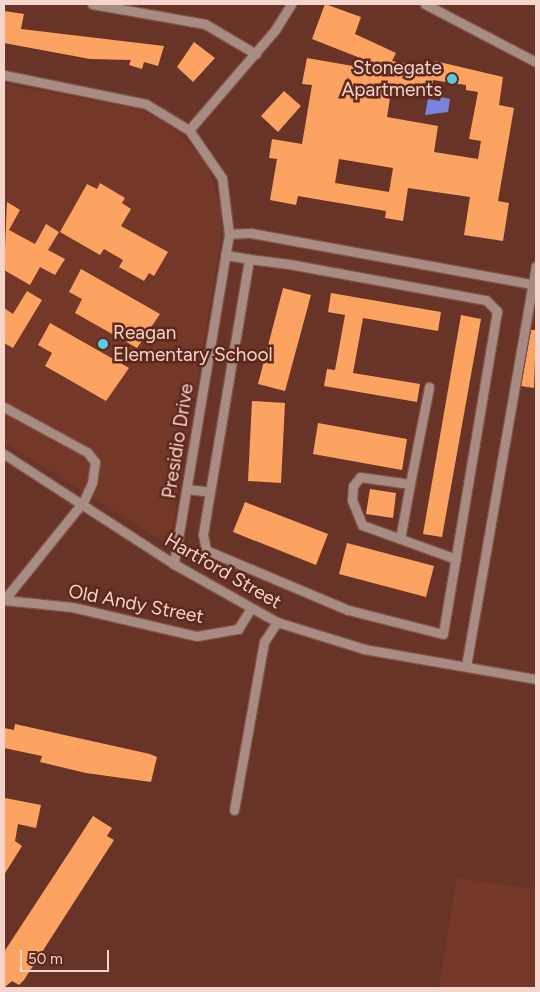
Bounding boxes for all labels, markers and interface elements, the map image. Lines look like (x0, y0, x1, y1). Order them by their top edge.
place label: Stonegate Apartments (341, 57, 442, 101)
marker: Stonegate Apartments (446, 73, 458, 85)
place label: Reagan Elementary School (113, 322, 273, 366)
marker: Reagan Elementary School (97, 338, 109, 350)
street label: Presidio Drive (158, 382, 198, 500)
street label: Hartford Street (161, 528, 285, 614)
street label: Old Andy Street (66, 580, 206, 628)
scale bar (22, 940, 111, 972)
text: 50 m (28, 950, 63, 968)

